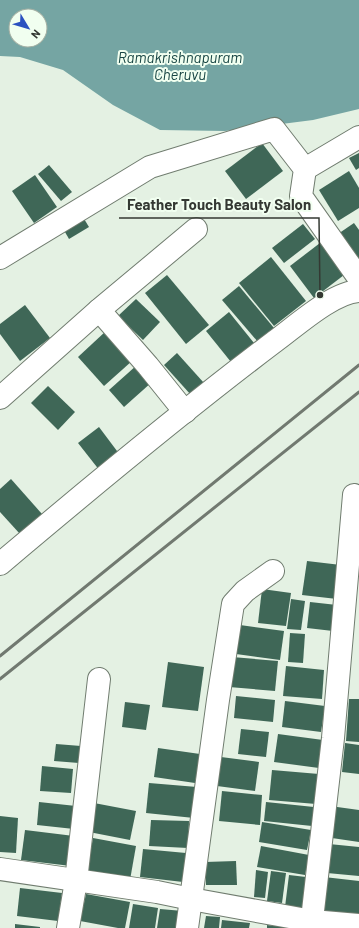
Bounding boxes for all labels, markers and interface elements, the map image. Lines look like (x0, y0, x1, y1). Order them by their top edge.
north arrow (8, 8, 48, 48)
text: N (29, 28, 44, 41)
water label: Ramakrishnapuram Cheruvu (118, 48, 242, 83)
callout: Feather Touch Beauty Salon (119, 191, 319, 218)
text: Feather Touch Beauty Salon (127, 195, 311, 213)

